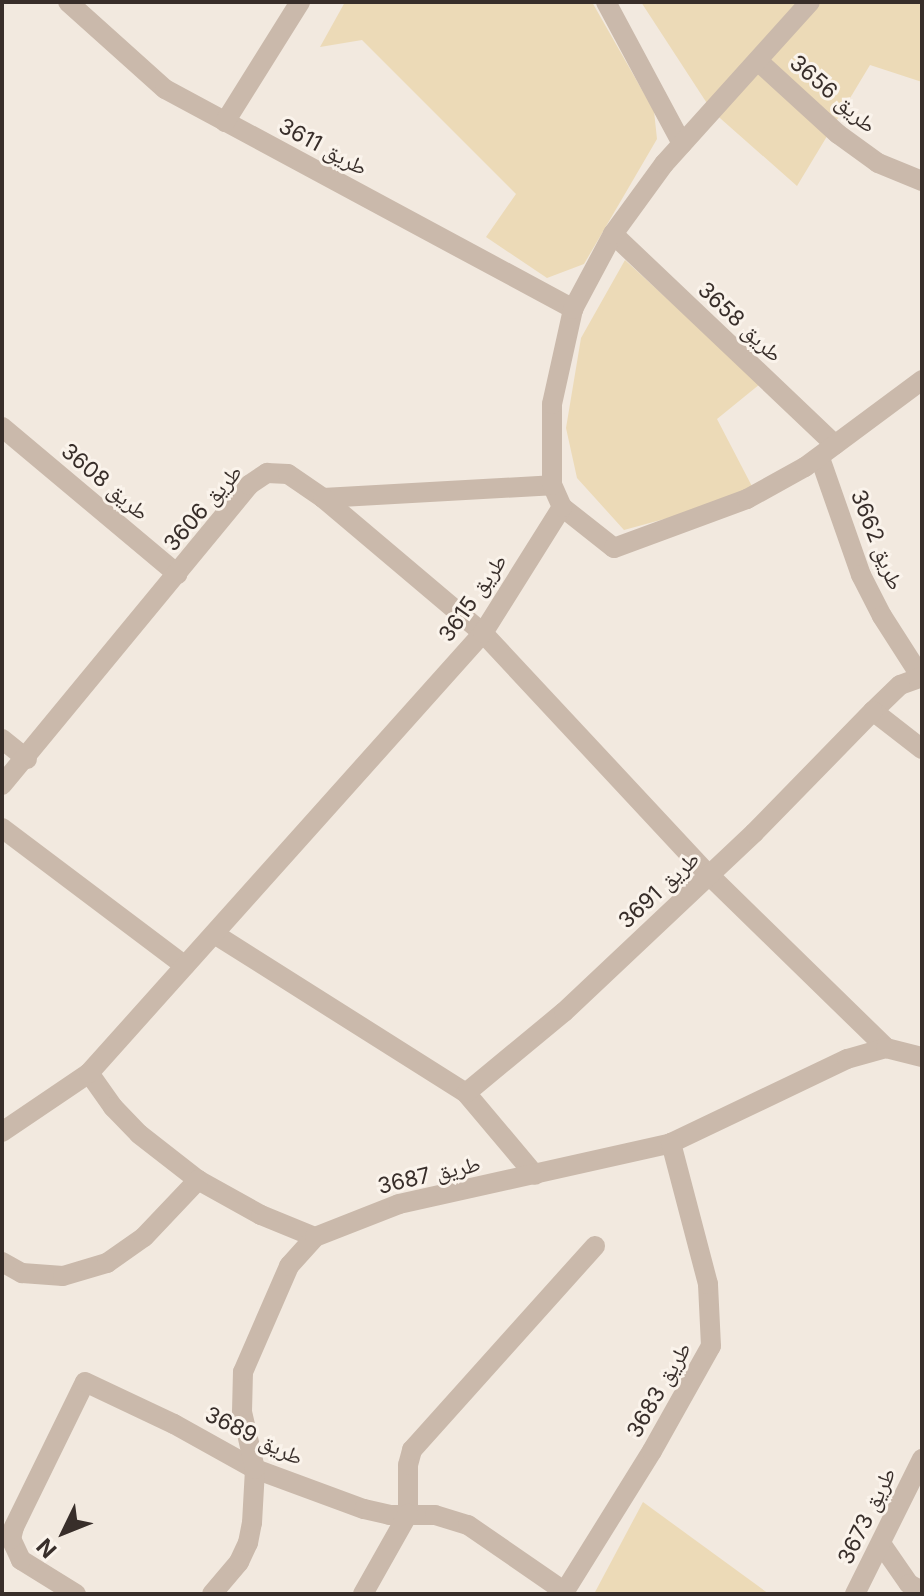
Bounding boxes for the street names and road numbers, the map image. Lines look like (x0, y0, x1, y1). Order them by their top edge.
street label: طريق 3656 (785, 49, 881, 139)
street label: طريق 3611 (274, 113, 372, 181)
street label: طريق 3658 (692, 276, 788, 368)
street label: طريق 3608 (56, 438, 154, 526)
street label: طريق 3606 (158, 459, 248, 557)
street label: طريق 3662 (845, 486, 909, 594)
street label: طريق 3615 (433, 549, 513, 647)
street label: طريق 3691 (613, 846, 705, 934)
street label: طريق 3687 (375, 1150, 483, 1200)
street label: طريق 3683 (621, 1338, 697, 1442)
street label: طريق 3689 (201, 1401, 307, 1471)
street label: طريق 3673 (832, 1463, 902, 1569)

